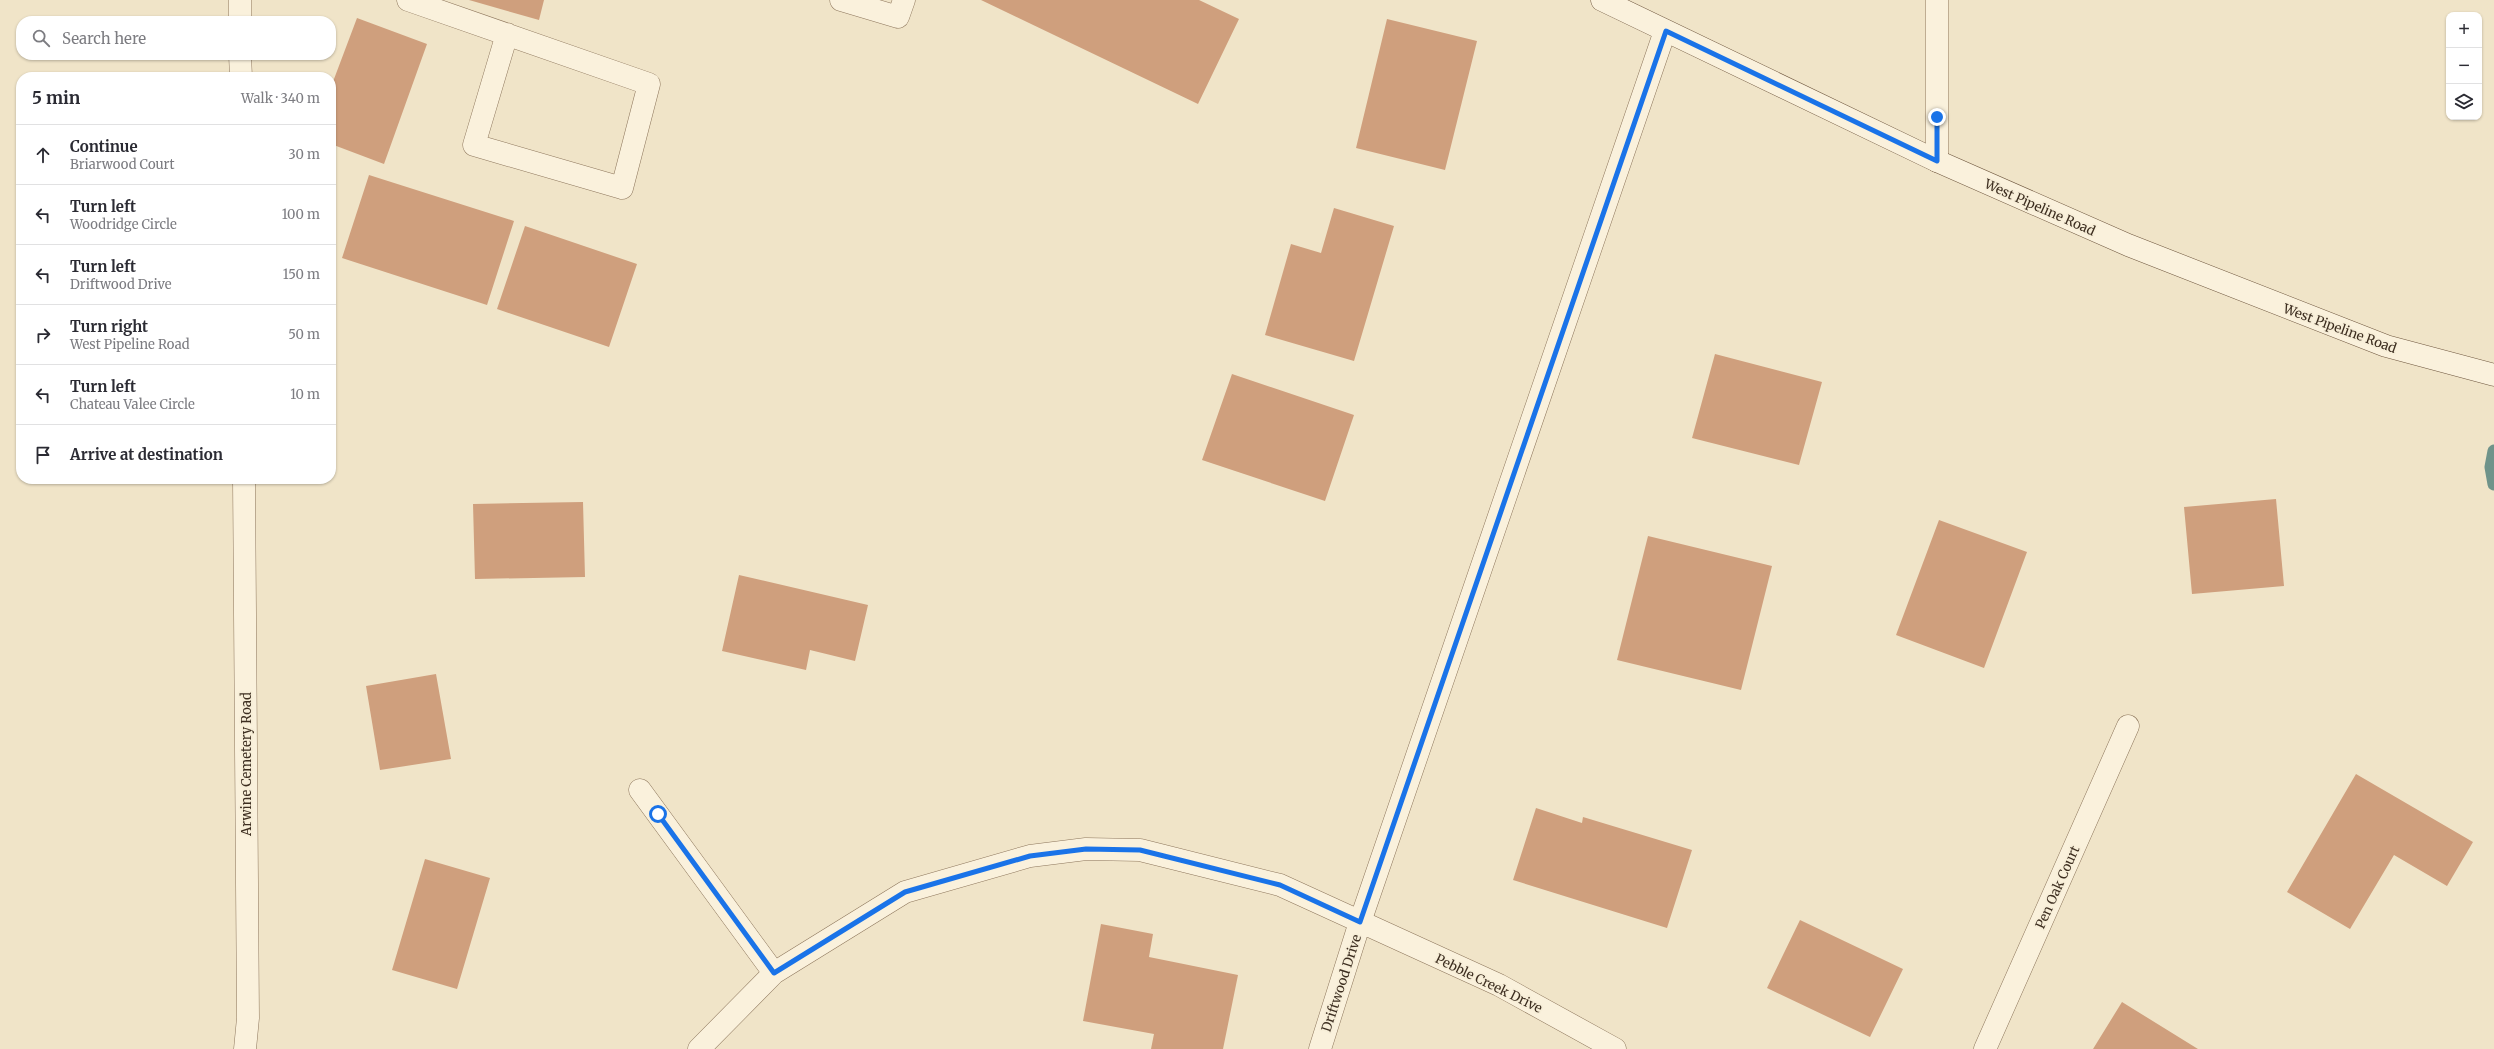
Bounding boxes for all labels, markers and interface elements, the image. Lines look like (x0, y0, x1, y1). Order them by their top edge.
map controls (2446, 12, 2482, 120)
button: + (2446, 12, 2482, 48)
search box (16, 16, 336, 60)
icon: search (30, 27, 52, 49)
text: Search here (62, 29, 146, 48)
button: − (2446, 48, 2482, 84)
button: layers (2446, 84, 2482, 120)
text: 5 min (32, 87, 80, 109)
text: Walk · 340 m (241, 90, 320, 107)
route end (1928, 108, 1946, 126)
text: Continue (70, 137, 138, 156)
icon: ahead (32, 144, 54, 166)
text: 30 m (288, 146, 320, 163)
text: Briarwood Court (70, 156, 174, 173)
street label: West Pipeline Road (1981, 175, 2098, 240)
text: Turn left (70, 197, 136, 216)
icon: left (32, 204, 54, 226)
text: 100 m (282, 206, 320, 223)
text: Woodridge Circle (70, 216, 177, 233)
text: Turn left (70, 257, 136, 276)
icon: left (32, 264, 54, 286)
text: 150 m (283, 266, 320, 283)
text: Driftwood Drive (70, 276, 172, 293)
street label: West Pipeline Road (2280, 300, 2399, 357)
text: Turn right (70, 317, 148, 336)
icon: right (32, 324, 54, 346)
text: 50 m (288, 326, 320, 343)
text: West Pipeline Road (70, 336, 190, 353)
text: Turn left (70, 377, 136, 396)
icon: left (32, 384, 54, 406)
text: 10 m (290, 386, 320, 403)
text: Chateau Valee Circle (70, 396, 195, 413)
icon: arrive (32, 444, 54, 466)
text: Arrive at destination (70, 445, 223, 464)
street label: Arwine Cemetery Road (238, 692, 255, 837)
route start (649, 805, 667, 823)
street label: Pen Oak Court (2032, 843, 2083, 931)
street label: Driftwood Drive (1318, 932, 1365, 1034)
street label: Pebble Creek Drive (1432, 950, 1545, 1017)

